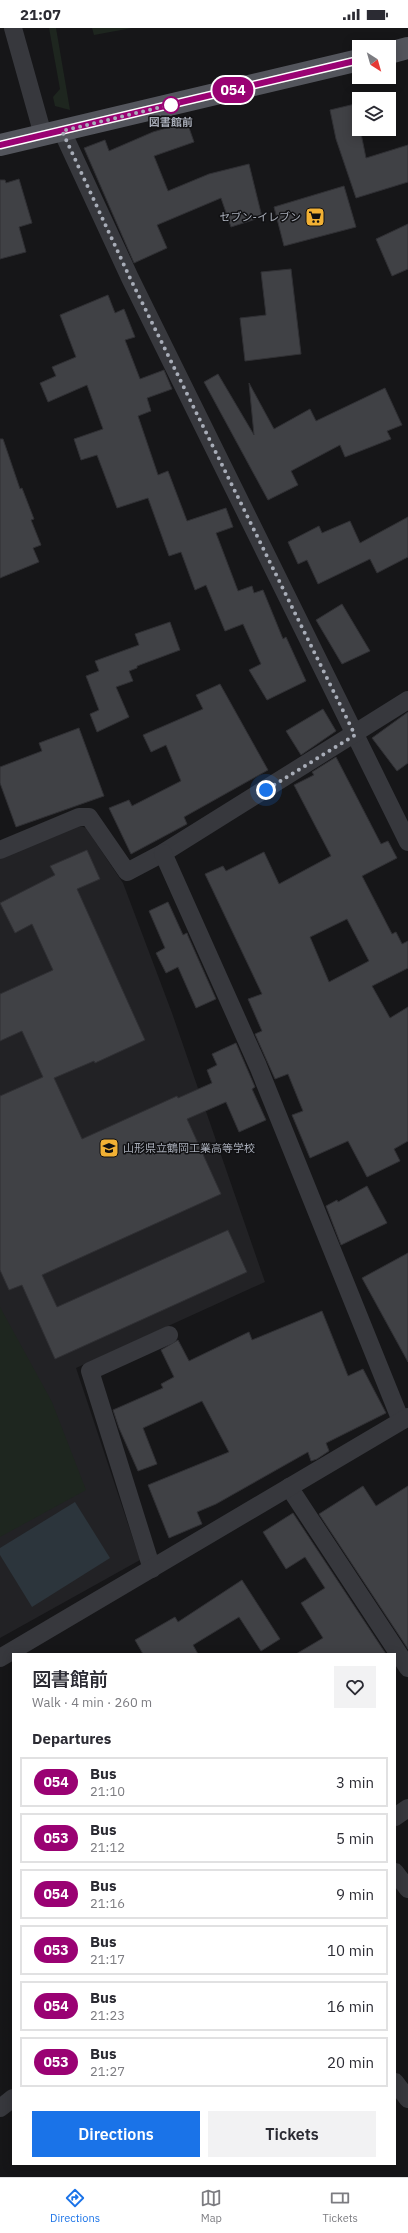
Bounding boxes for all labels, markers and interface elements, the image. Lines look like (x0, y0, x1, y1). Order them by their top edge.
text: 21:07 (20, 5, 61, 24)
north arrow (352, 40, 396, 84)
map controls (352, 40, 396, 136)
line badge: 054 (210, 77, 256, 103)
text: 054 (220, 81, 246, 99)
button: layers (352, 92, 396, 136)
marker: 図書館前 (162, 96, 180, 114)
place label: 図書館前 (149, 115, 193, 129)
supermarket icon: セブン-イレブン (304, 206, 326, 228)
place label: セブン-イレブン (220, 210, 301, 224)
your location (256, 780, 276, 800)
school or university icon: 山形県立鶴岡工業高等学校 (98, 1137, 120, 1159)
place label: 山形県立鶴岡工業高等学校 (123, 1141, 255, 1155)
button: heart (334, 1666, 376, 1708)
text: 図書館前 (32, 1667, 108, 1691)
text: Walk · 4 min · 260 m (32, 1694, 152, 1711)
text: Departures (32, 1729, 111, 1748)
text: Bus (90, 1764, 117, 1783)
text: 054 (43, 1773, 69, 1791)
text: 3 min (336, 1773, 374, 1792)
text: 21:10 (90, 1783, 125, 1800)
text: Bus (90, 1820, 117, 1839)
text: 053 (43, 1829, 69, 1847)
text: 5 min (336, 1829, 374, 1848)
text: 21:12 (90, 1839, 125, 1856)
text: Bus (90, 1876, 117, 1895)
text: 054 (43, 1885, 69, 1903)
text: 9 min (336, 1885, 374, 1904)
text: 21:16 (90, 1895, 125, 1912)
text: Bus (90, 1932, 117, 1951)
text: 053 (43, 1941, 69, 1959)
text: 10 min (327, 1941, 374, 1960)
text: 21:17 (90, 1951, 125, 1968)
text: Bus (90, 1988, 117, 2007)
text: 054 (43, 1997, 69, 2015)
text: 16 min (327, 1997, 374, 2016)
text: 21:23 (90, 2007, 125, 2024)
text: Bus (90, 2044, 117, 2063)
text: 053 (43, 2053, 69, 2071)
text: 20 min (327, 2053, 374, 2072)
text: 21:27 (90, 2063, 125, 2080)
button: Directions (32, 2111, 200, 2157)
button: Tickets (208, 2111, 376, 2157)
tab: Directions (50, 2187, 100, 2225)
tab: Map (200, 2187, 222, 2225)
tab: Tickets (322, 2187, 358, 2225)

